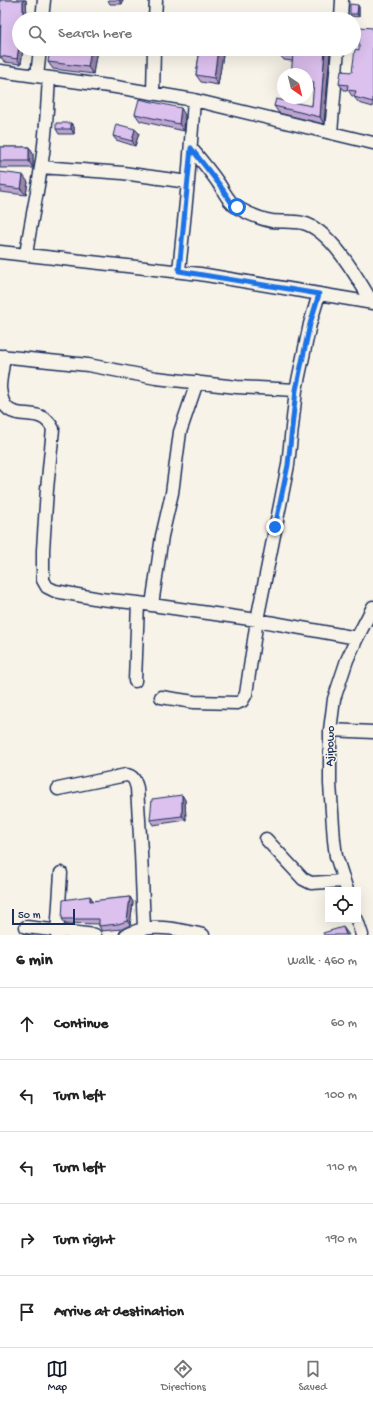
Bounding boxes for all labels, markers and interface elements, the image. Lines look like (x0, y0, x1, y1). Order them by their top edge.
search box (12, 12, 361, 56)
icon: search (26, 23, 48, 45)
text: Search here (58, 25, 132, 43)
north arrow (277, 68, 313, 104)
route start (228, 198, 246, 216)
route end (266, 518, 284, 536)
street label: Ajipowo (323, 725, 339, 767)
map controls (325, 887, 361, 923)
button: locate (325, 887, 361, 923)
scale bar (12, 907, 75, 926)
text: 50 m (18, 910, 40, 922)
text: 6 min (16, 951, 52, 971)
text: Walk · 460 m (287, 954, 357, 969)
icon: ahead (16, 1013, 38, 1035)
text: Continue (54, 1015, 108, 1033)
text: 60 m (331, 1016, 357, 1031)
icon: left (16, 1085, 38, 1107)
text: Turn left (54, 1087, 105, 1105)
text: 100 m (325, 1088, 357, 1103)
icon: left (16, 1157, 38, 1179)
text: Turn left (54, 1159, 105, 1177)
text: 110 m (327, 1160, 357, 1175)
icon: right (16, 1229, 38, 1251)
text: Turn right (54, 1231, 114, 1249)
text: 190 m (326, 1232, 357, 1247)
icon: arrive (16, 1301, 38, 1323)
text: Arrive at destination (54, 1303, 184, 1321)
tab: Map (46, 1358, 68, 1394)
tab: Directions (161, 1358, 206, 1394)
tab: Saved (298, 1358, 327, 1394)

